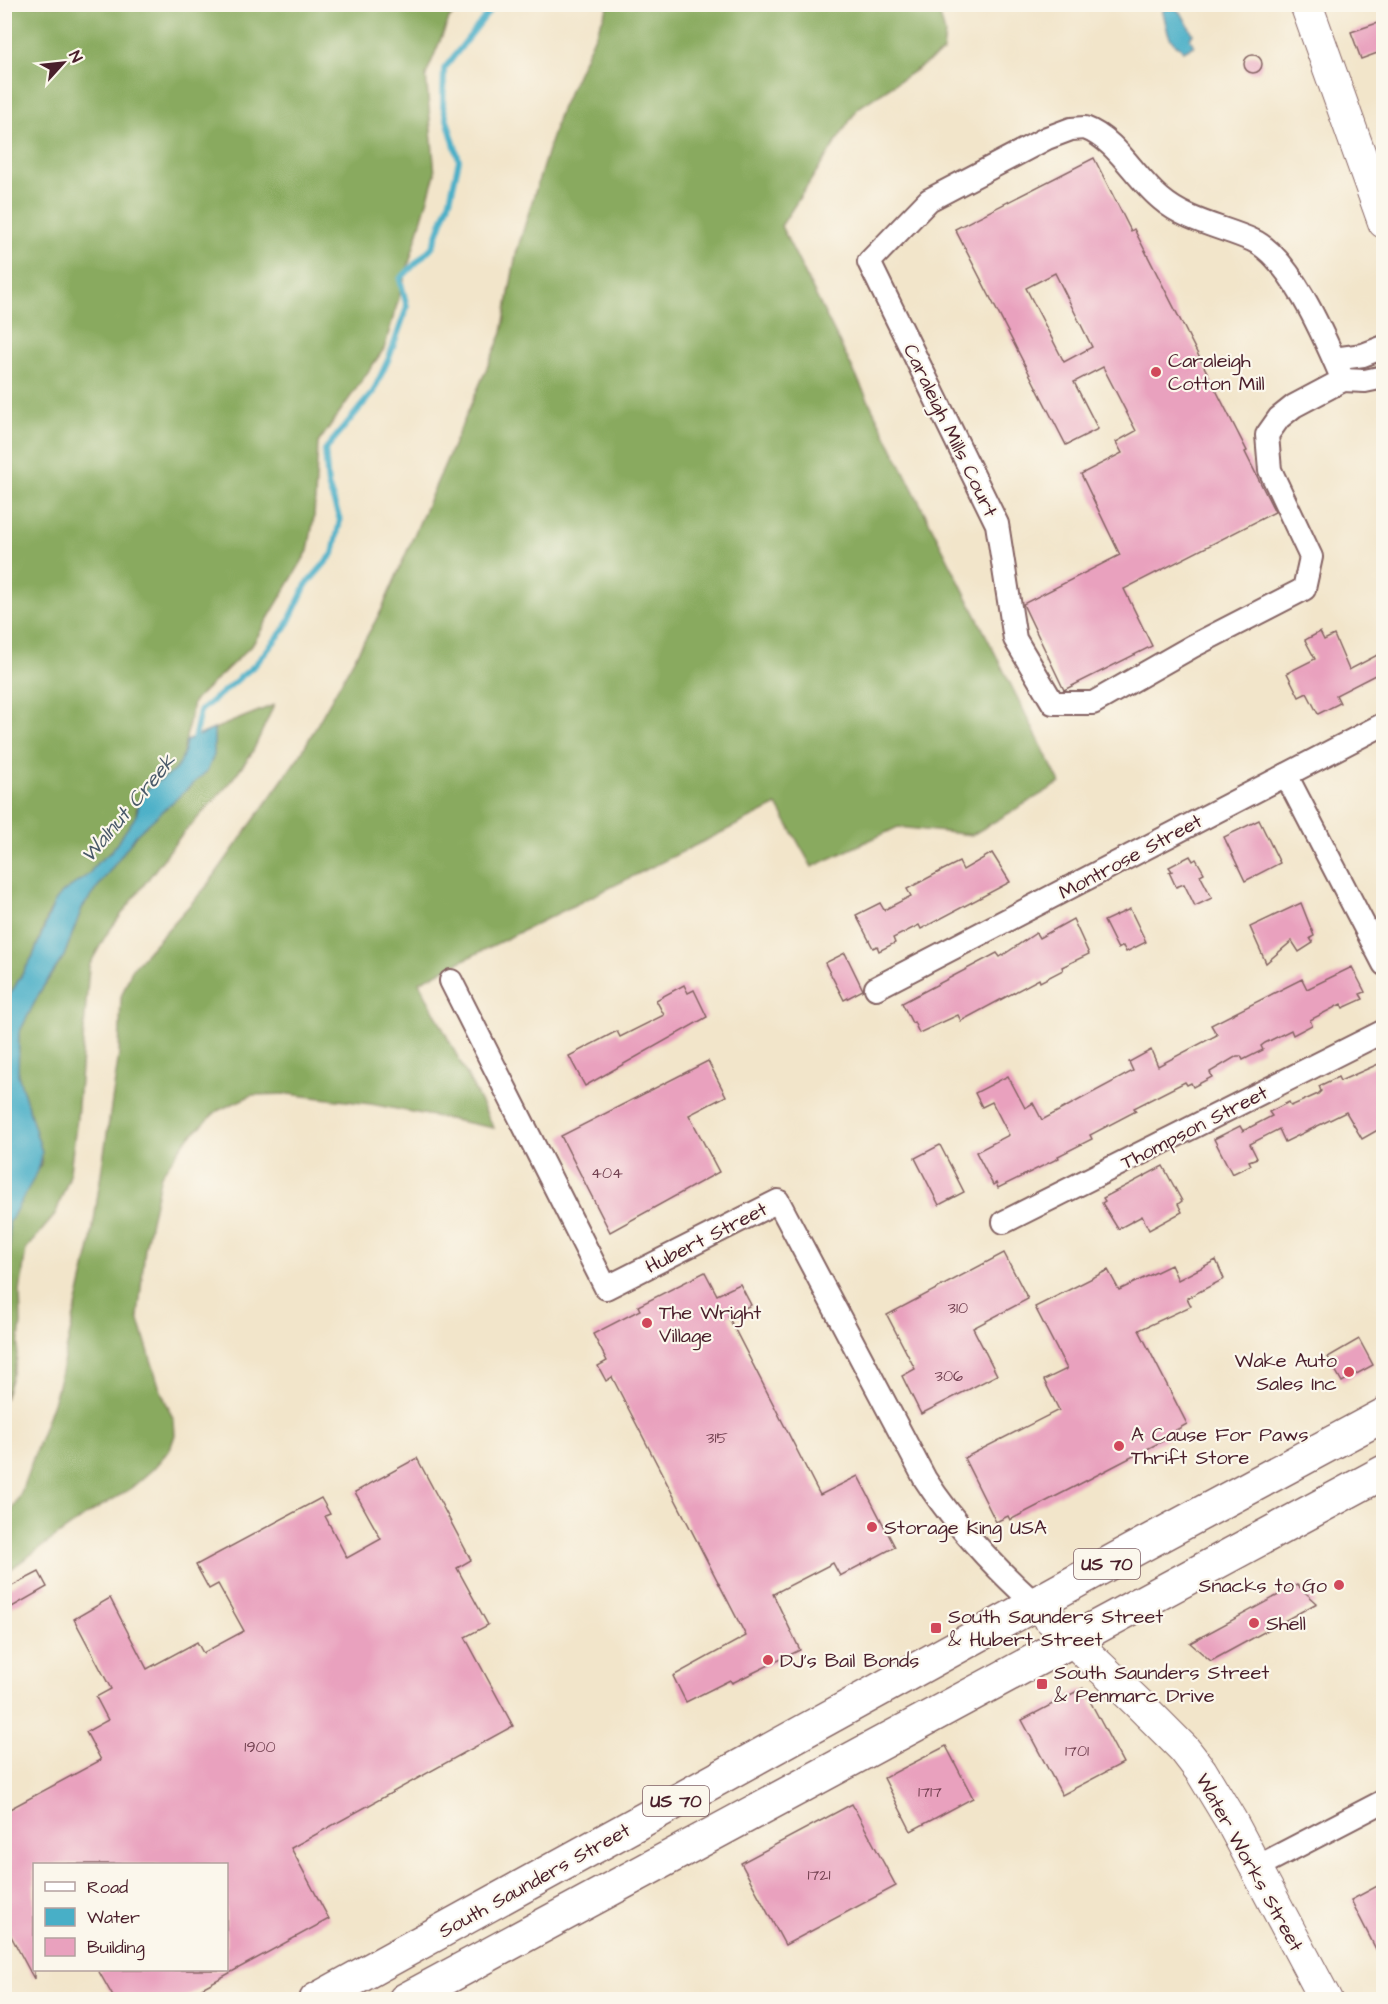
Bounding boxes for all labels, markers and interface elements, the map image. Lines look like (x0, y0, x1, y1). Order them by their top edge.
north arrow (33, 33, 93, 93)
text: N (63, 47, 88, 66)
street label: Caraleigh Mills Court (895, 339, 1004, 522)
place label: Caraleigh Cotton Mill (1168, 347, 1265, 398)
marker: Caraleigh Cotton Mill (1149, 365, 1163, 379)
water label: Walnut Creek (74, 747, 183, 869)
street label: Montrose Street (1054, 807, 1207, 907)
street label: Thompson Street (1116, 1079, 1273, 1177)
house number: 404 (591, 1162, 623, 1184)
street label: Hubert Street (641, 1195, 772, 1281)
house number: 310 (948, 1297, 968, 1319)
place label: The Wright Village (659, 1299, 761, 1351)
marker: The Wright Village (640, 1316, 654, 1330)
place label: Wake Auto Sales Inc (1235, 1347, 1337, 1398)
house number: 306 (935, 1365, 963, 1387)
marker: Wake Auto Sales Inc (1342, 1365, 1356, 1379)
place label: A Cause For Paws Thrift Store (1131, 1421, 1308, 1472)
house number: 315 (706, 1427, 728, 1449)
marker: A Cause For Paws Thrift Store (1112, 1439, 1126, 1453)
place label: Storage King USA (884, 1514, 1047, 1543)
marker: Storage King USA (865, 1520, 879, 1534)
road number: US 70 (1074, 1549, 1140, 1579)
place label: Snacks to Go (1199, 1572, 1327, 1600)
marker: Snacks to Go (1332, 1578, 1346, 1592)
place label: South Saunders Street & Hubert Street (948, 1603, 1163, 1654)
place label: Shell (1266, 1610, 1306, 1638)
marker: Shell (1247, 1616, 1261, 1630)
marker: South Saunders Street & Hubert Street (929, 1621, 943, 1635)
place label: DJ's Bail Bonds (780, 1647, 919, 1675)
marker: DJ's Bail Bonds (761, 1653, 775, 1667)
place label: South Saunders Street & Penmarc Drive (1054, 1659, 1269, 1710)
marker: South Saunders Street & Penmarc Drive (1035, 1677, 1049, 1691)
house number: 1900 (244, 1736, 276, 1758)
house number: 1701 (1065, 1740, 1089, 1762)
street label: Water Works Street (1188, 1768, 1310, 1957)
house number: 1717 (918, 1781, 942, 1803)
road number: US 70 (643, 1786, 709, 1816)
street label: South Saunders Street (434, 1816, 635, 1945)
legend (33, 1863, 228, 1971)
house number: 1721 (807, 1864, 831, 1886)
text: Road (87, 1875, 128, 1900)
text: Water (87, 1905, 140, 1930)
text: Building (87, 1935, 145, 1961)

